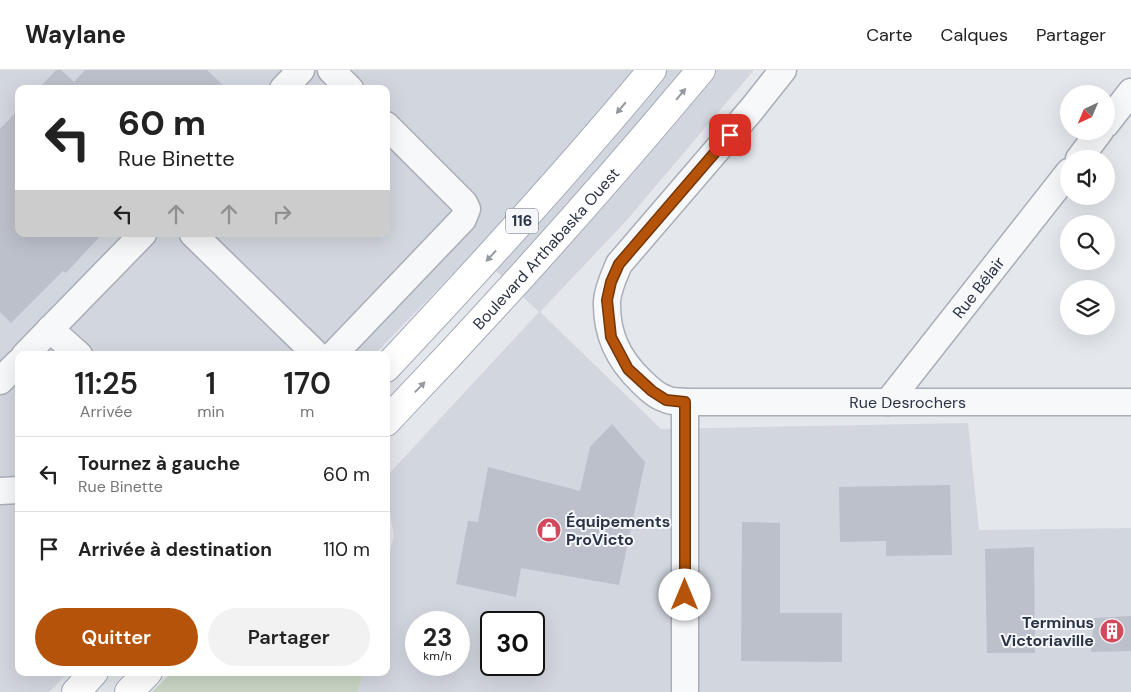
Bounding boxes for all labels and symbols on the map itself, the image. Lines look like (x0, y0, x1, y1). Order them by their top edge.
north arrow (1060, 85, 1115, 140)
one-way arrow (675, 88, 686, 101)
one-way arrow (615, 101, 626, 114)
pin (709, 114, 751, 156)
street label: Boulevard Arthabaska Ouest (468, 163, 624, 334)
road number: 116 (506, 208, 538, 234)
one-way arrow (485, 250, 497, 262)
street label: Rue Bélair (948, 252, 1010, 323)
one-way arrow (414, 381, 426, 393)
street label: Rue Desrochers (849, 392, 966, 413)
place label: Équipements ProVicto (566, 511, 670, 550)
shop icon: Équipements ProVicto (536, 517, 562, 543)
position arrow (658, 568, 710, 620)
speed limit sign: 30 (480, 611, 545, 676)
place label: Terminus Victoriaville (1001, 612, 1094, 651)
building icon: Terminus Victoriaville (1099, 618, 1125, 644)

